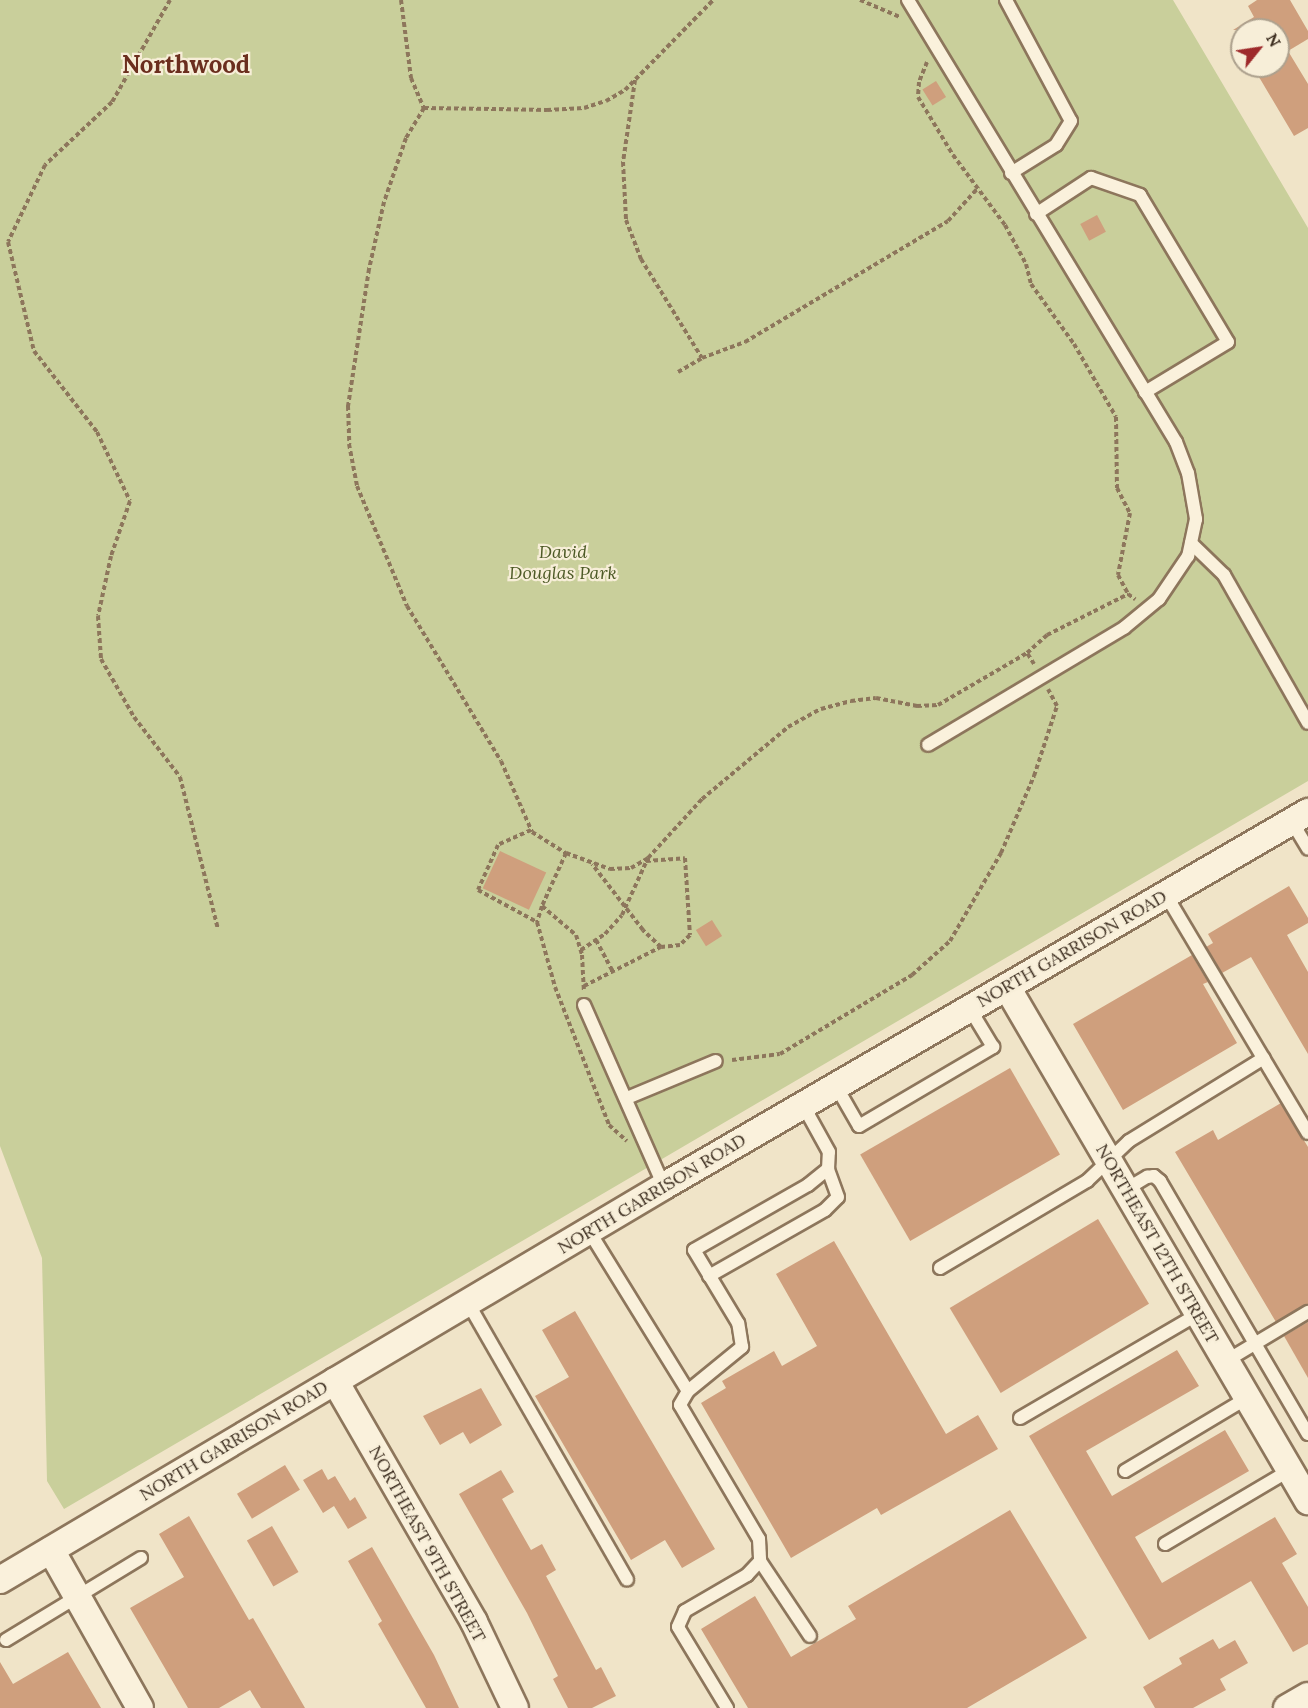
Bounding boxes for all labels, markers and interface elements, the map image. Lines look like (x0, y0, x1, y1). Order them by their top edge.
north arrow (1230, 18, 1290, 78)
text: N (1262, 30, 1286, 50)
district label: Northwood (122, 51, 250, 79)
park label: David Douglas Park (509, 542, 617, 584)
street label: NORTH GARRISON ROAD (973, 886, 1171, 1012)
street label: NORTH GARRISON ROAD (554, 1129, 750, 1259)
street label: NORTHEAST 12TH STREET (1091, 1140, 1223, 1348)
street label: NORTH GARRISON ROAD (136, 1376, 332, 1506)
street label: NORTHEAST 9TH STREET (364, 1442, 490, 1646)

